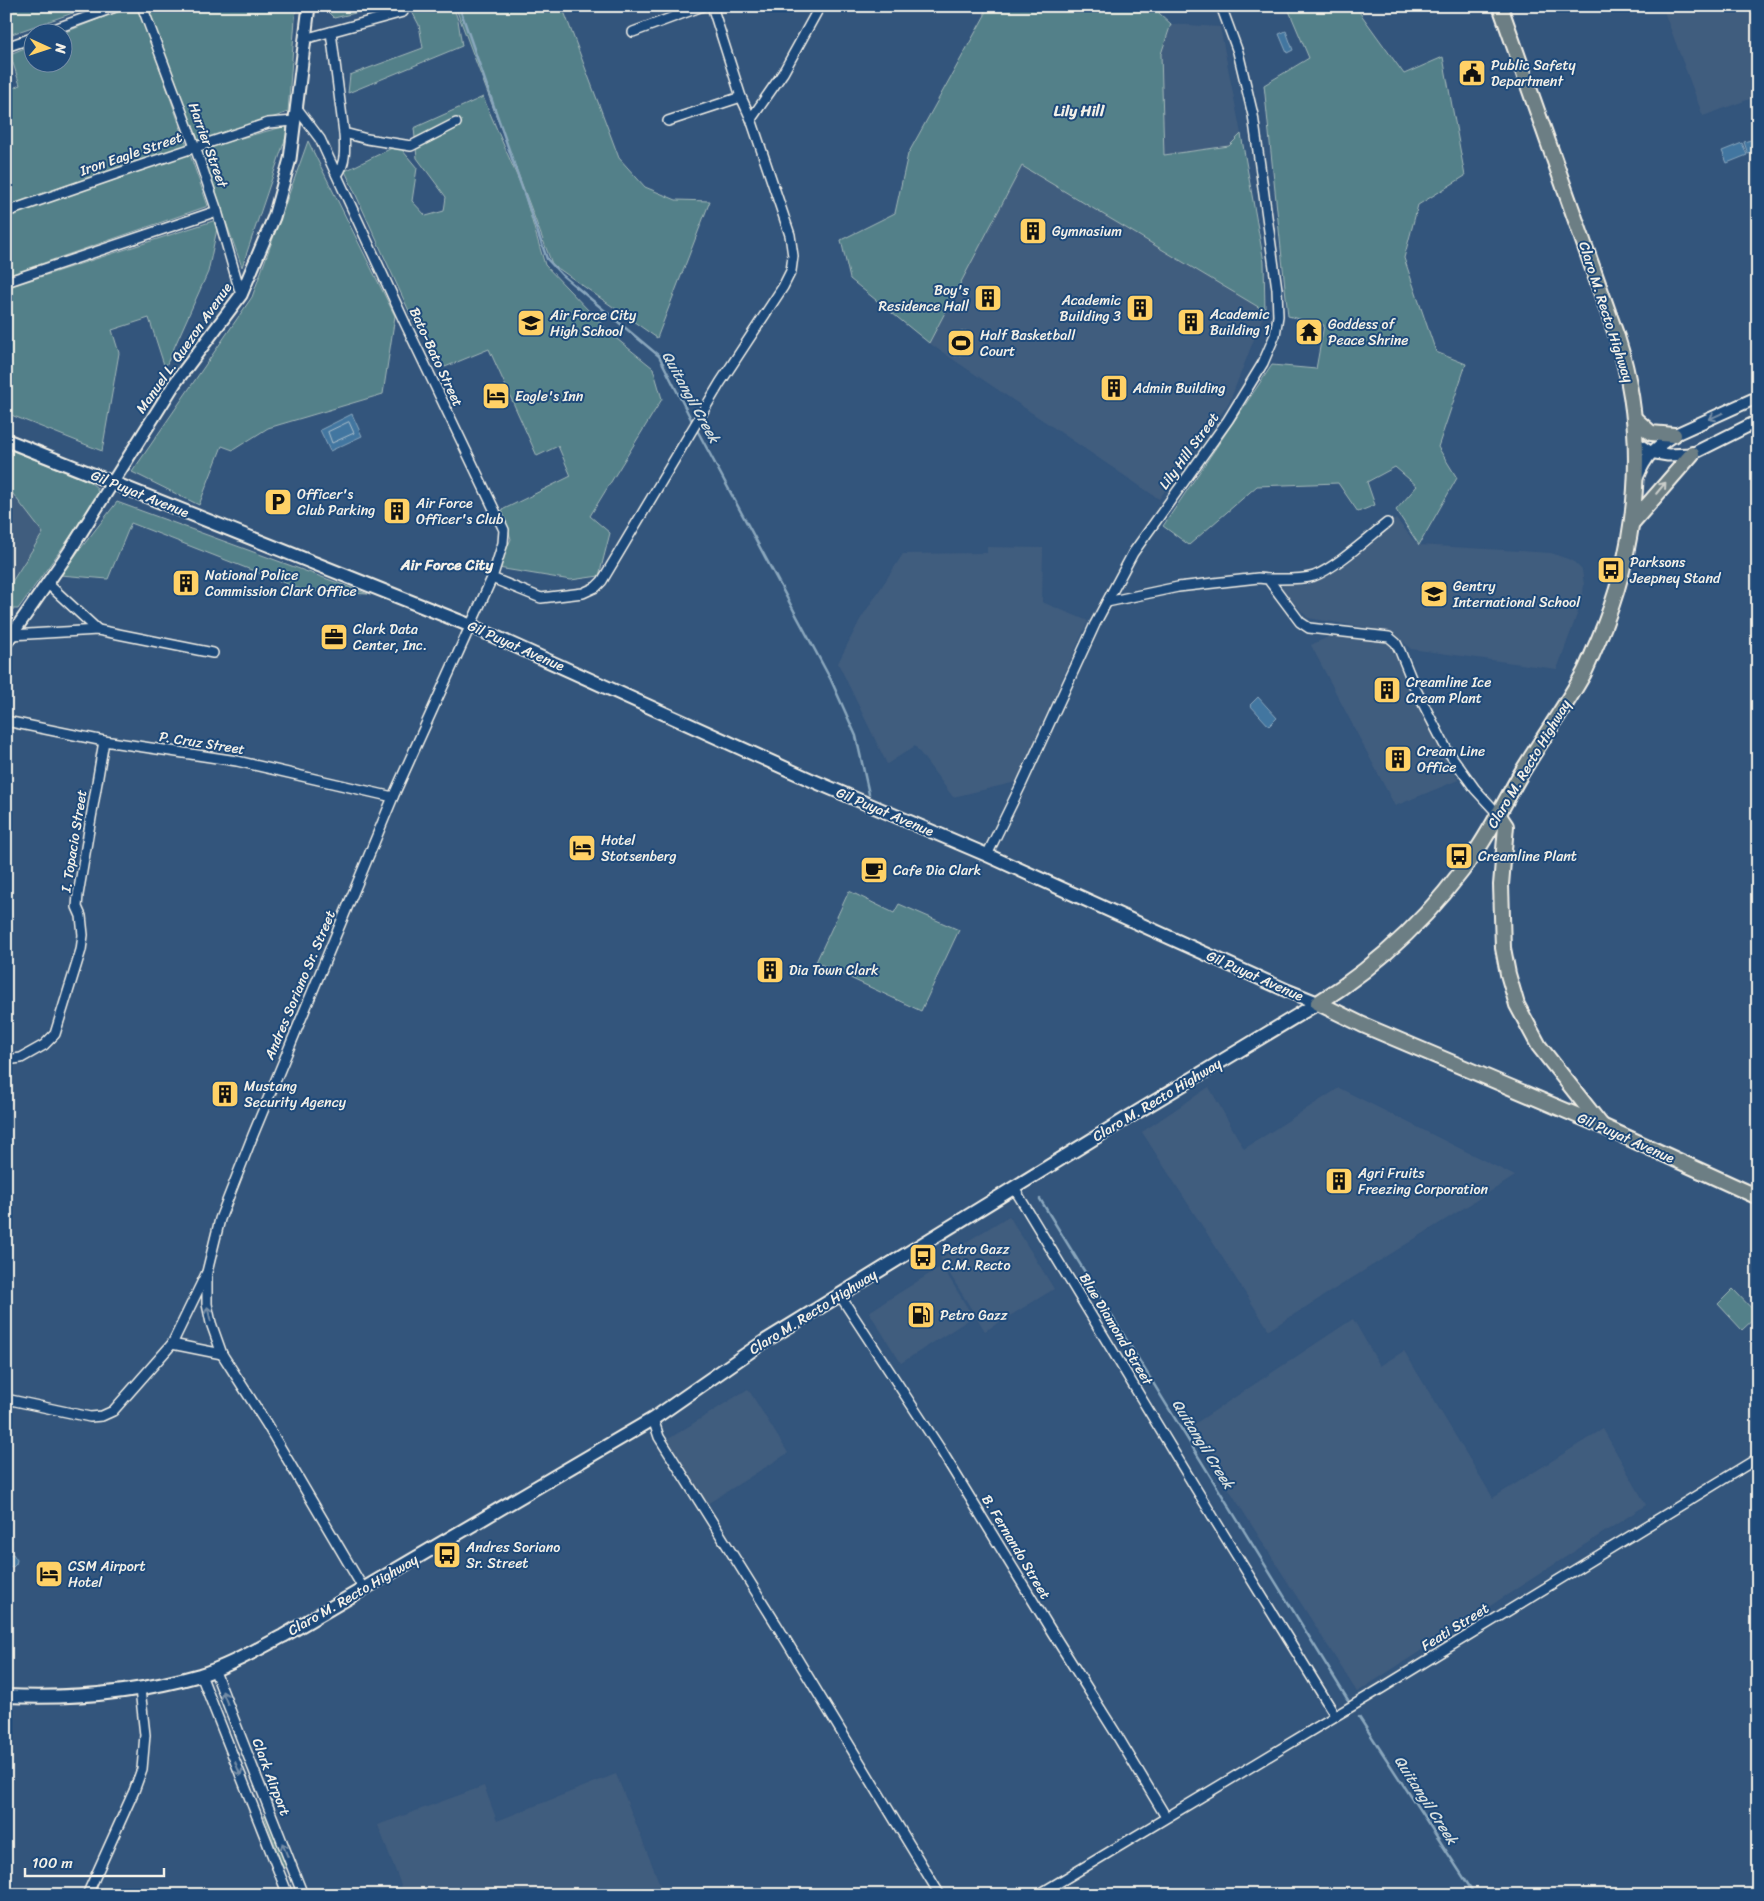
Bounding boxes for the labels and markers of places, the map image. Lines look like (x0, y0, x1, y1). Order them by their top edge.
place label: Public Safety Department (1491, 53, 1577, 94)
public building icon: Public Safety Department (1457, 58, 1487, 88)
building icon: Gymnasium (1018, 216, 1048, 246)
place label: Gymnasium (1052, 219, 1122, 244)
place label: Boy's Residence Hall (879, 278, 970, 319)
building icon: Boy's Residence Hall (973, 283, 1003, 313)
place label: Academic Building 3 (1060, 288, 1121, 329)
building icon: Academic Building 3 (1125, 293, 1155, 323)
place label: Academic Building 1 (1209, 302, 1270, 343)
place label: Air Force City High School (549, 303, 637, 344)
building icon: Academic Building 1 (1176, 307, 1206, 337)
school or university icon: Air Force City High School (516, 308, 546, 338)
place label: Goddess of Peace Shrine (1328, 312, 1409, 353)
temple icon: Goddess of Peace Shrine (1294, 317, 1324, 347)
place label: Half Basketball Court (980, 323, 1076, 364)
sports icon: Half Basketball Court (946, 328, 976, 358)
building icon: Admin Building (1099, 373, 1129, 403)
place label: Admin Building (1132, 376, 1226, 401)
hotel icon: Eagle's Inn (481, 381, 511, 411)
place label: Eagle's Inn (515, 384, 584, 409)
place label: Officer's Club Parking (297, 482, 375, 523)
parking icon: Officer's Club Parking (263, 487, 293, 517)
place label: Air Force Officer's Club (415, 491, 504, 532)
building icon: Air Force Officer's Club (382, 496, 412, 526)
place label: Parksons Jeepney Stand (1629, 550, 1722, 591)
bus stop icon: Parksons Jeepney Stand (1596, 555, 1626, 585)
place label: National Police Commission Clark Office (205, 563, 357, 604)
building icon: National Police Commission Clark Office (171, 568, 201, 598)
place label: Gentry International School (1452, 574, 1581, 615)
school or university icon: Gentry International School (1419, 579, 1449, 609)
place label: Clark Data Center, Inc. (353, 617, 427, 658)
office icon: Clark Data Center, Inc. (319, 622, 349, 652)
place label: Creamline Ice Cream Plant (1406, 670, 1491, 711)
building icon: Creamline Ice Cream Plant (1372, 675, 1402, 705)
place label: Cream Line Office (1417, 739, 1485, 780)
building icon: Cream Line Office (1383, 744, 1413, 774)
place label: Hotel Stotsenberg (601, 828, 677, 869)
hotel icon: Hotel Stotsenberg (567, 833, 597, 863)
bus stop icon: Creamline Plant (1444, 841, 1474, 871)
place label: Creamline Plant (1478, 844, 1577, 869)
cafe icon: Cafe Dia Clark (859, 855, 889, 885)
place label: Cafe Dia Clark (893, 858, 981, 883)
building icon: Dia Town Clark (755, 955, 785, 985)
place label: Dia Town Clark (789, 958, 879, 983)
place label: Mustang Security Agency (244, 1074, 347, 1115)
building icon: Mustang Security Agency (210, 1079, 240, 1109)
place label: Agri Fruits Freezing Corporation (1357, 1161, 1489, 1202)
building icon: Agri Fruits Freezing Corporation (1324, 1166, 1354, 1196)
place label: Petro Gazz C.M. Recto (942, 1237, 1011, 1278)
bus stop icon: Petro Gazz C.M. Recto (908, 1242, 938, 1272)
fuel station icon: Petro Gazz (906, 1300, 936, 1330)
place label: Petro Gazz (940, 1303, 1008, 1328)
place label: Andres Soriano Sr. Street (465, 1535, 560, 1576)
bus stop icon: Andres Soriano Sr. Street (432, 1540, 462, 1570)
place label: CSM Airport Hotel (68, 1554, 146, 1595)
hotel icon: CSM Airport Hotel (34, 1559, 64, 1589)

